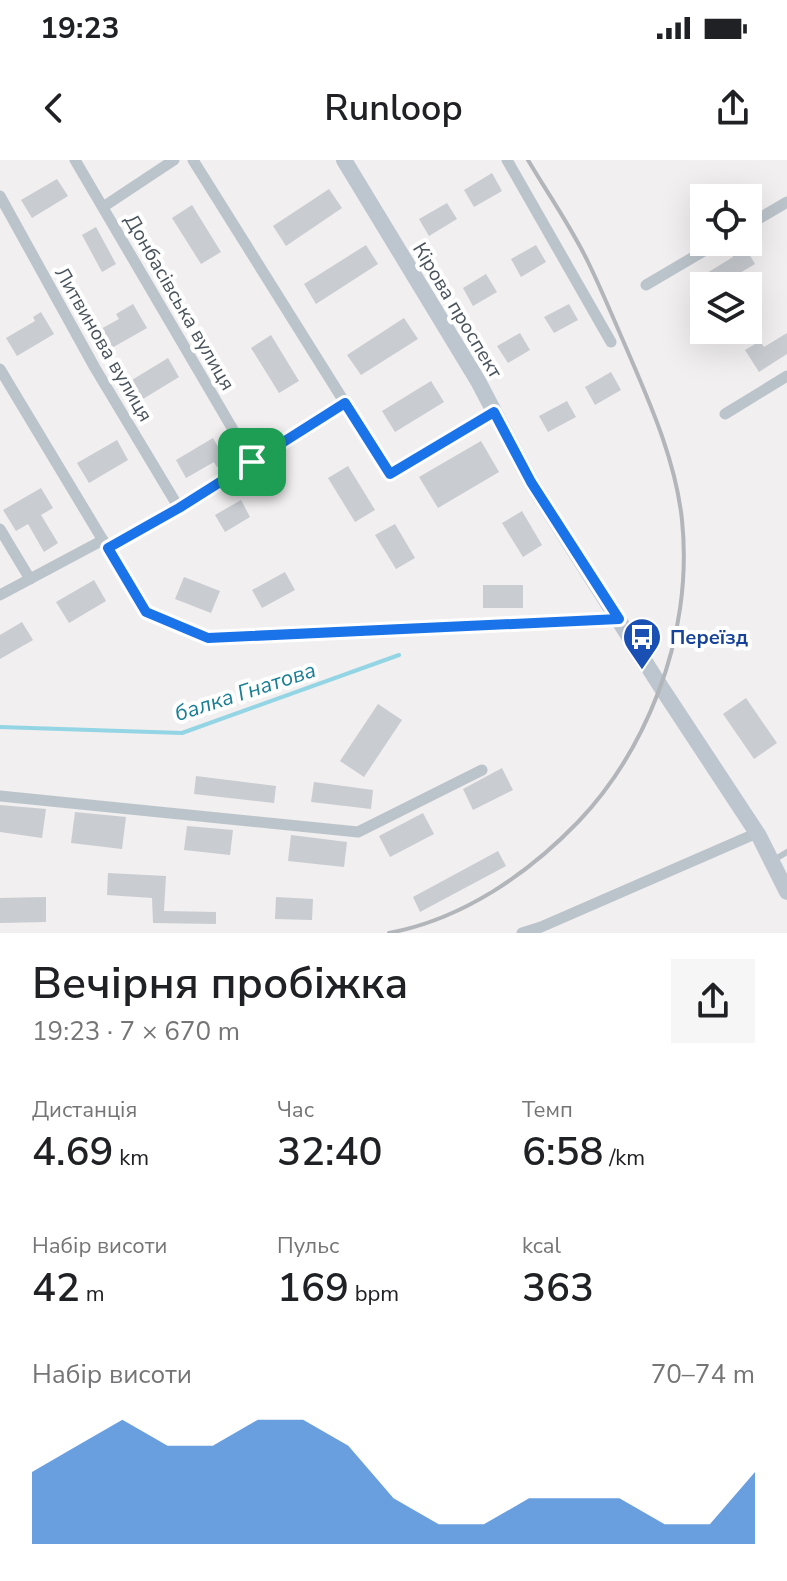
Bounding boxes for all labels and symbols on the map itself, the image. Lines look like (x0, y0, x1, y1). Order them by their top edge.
street label: Донбасівська вулиця (118, 209, 241, 395)
street label: Кірова проспект (406, 237, 509, 383)
street label: Литвинова вулиця (48, 262, 159, 427)
pin (218, 428, 286, 496)
bus stop icon: Переїзд (621, 616, 663, 671)
place label: Переїзд (670, 624, 748, 651)
water label: балка Гнатова (171, 655, 320, 729)

